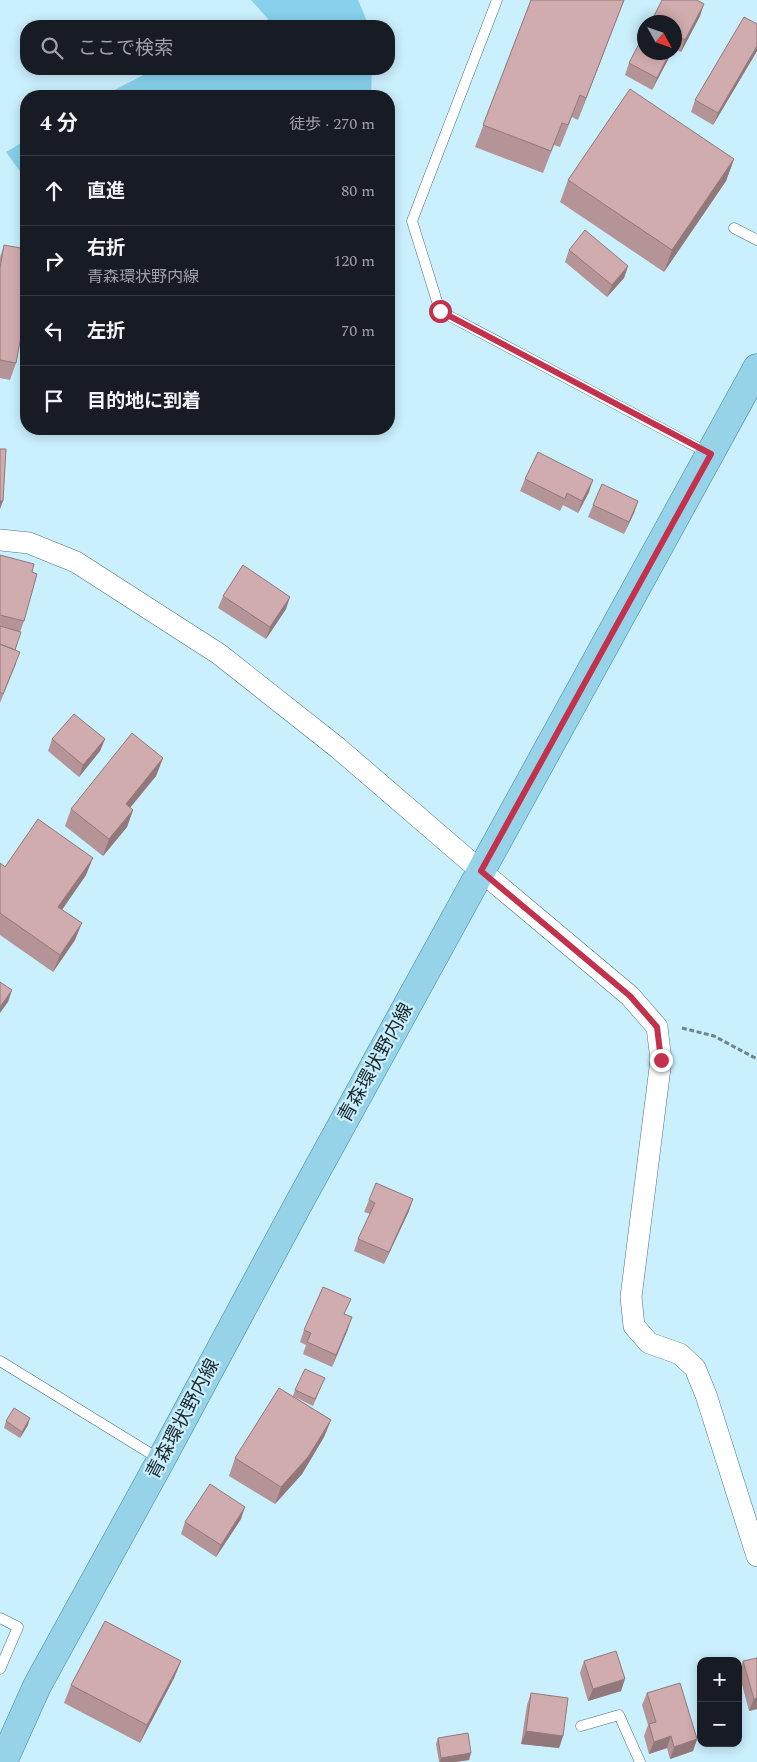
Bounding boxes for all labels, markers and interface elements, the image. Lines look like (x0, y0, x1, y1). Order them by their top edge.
north arrow (637, 15, 682, 60)
search box (20, 20, 395, 75)
icon: search (38, 34, 66, 62)
text: ここで検索 (78, 34, 173, 63)
text: 4 分 (40, 108, 78, 140)
text: 徒歩 · 270 m (289, 112, 375, 136)
icon: ahead (40, 177, 68, 205)
text: 直進 (87, 177, 125, 206)
text: 80 m (341, 179, 375, 203)
text: 右折 (87, 234, 125, 263)
icon: right (40, 247, 68, 275)
text: 120 m (333, 249, 375, 273)
text: 青森環状野内線 (87, 265, 199, 289)
route start (429, 300, 452, 323)
icon: left (40, 317, 68, 345)
text: 左折 (87, 317, 125, 346)
text: 70 m (341, 319, 375, 343)
icon: arrive (40, 387, 68, 415)
text: 目的地に到着 (87, 387, 201, 416)
street label: 青森環状野内線 (331, 998, 421, 1128)
route end (650, 1049, 673, 1072)
street label: 青森環状野内線 (139, 1353, 227, 1485)
map controls (697, 1657, 742, 1747)
button: + (697, 1657, 742, 1702)
button: − (697, 1702, 742, 1747)

